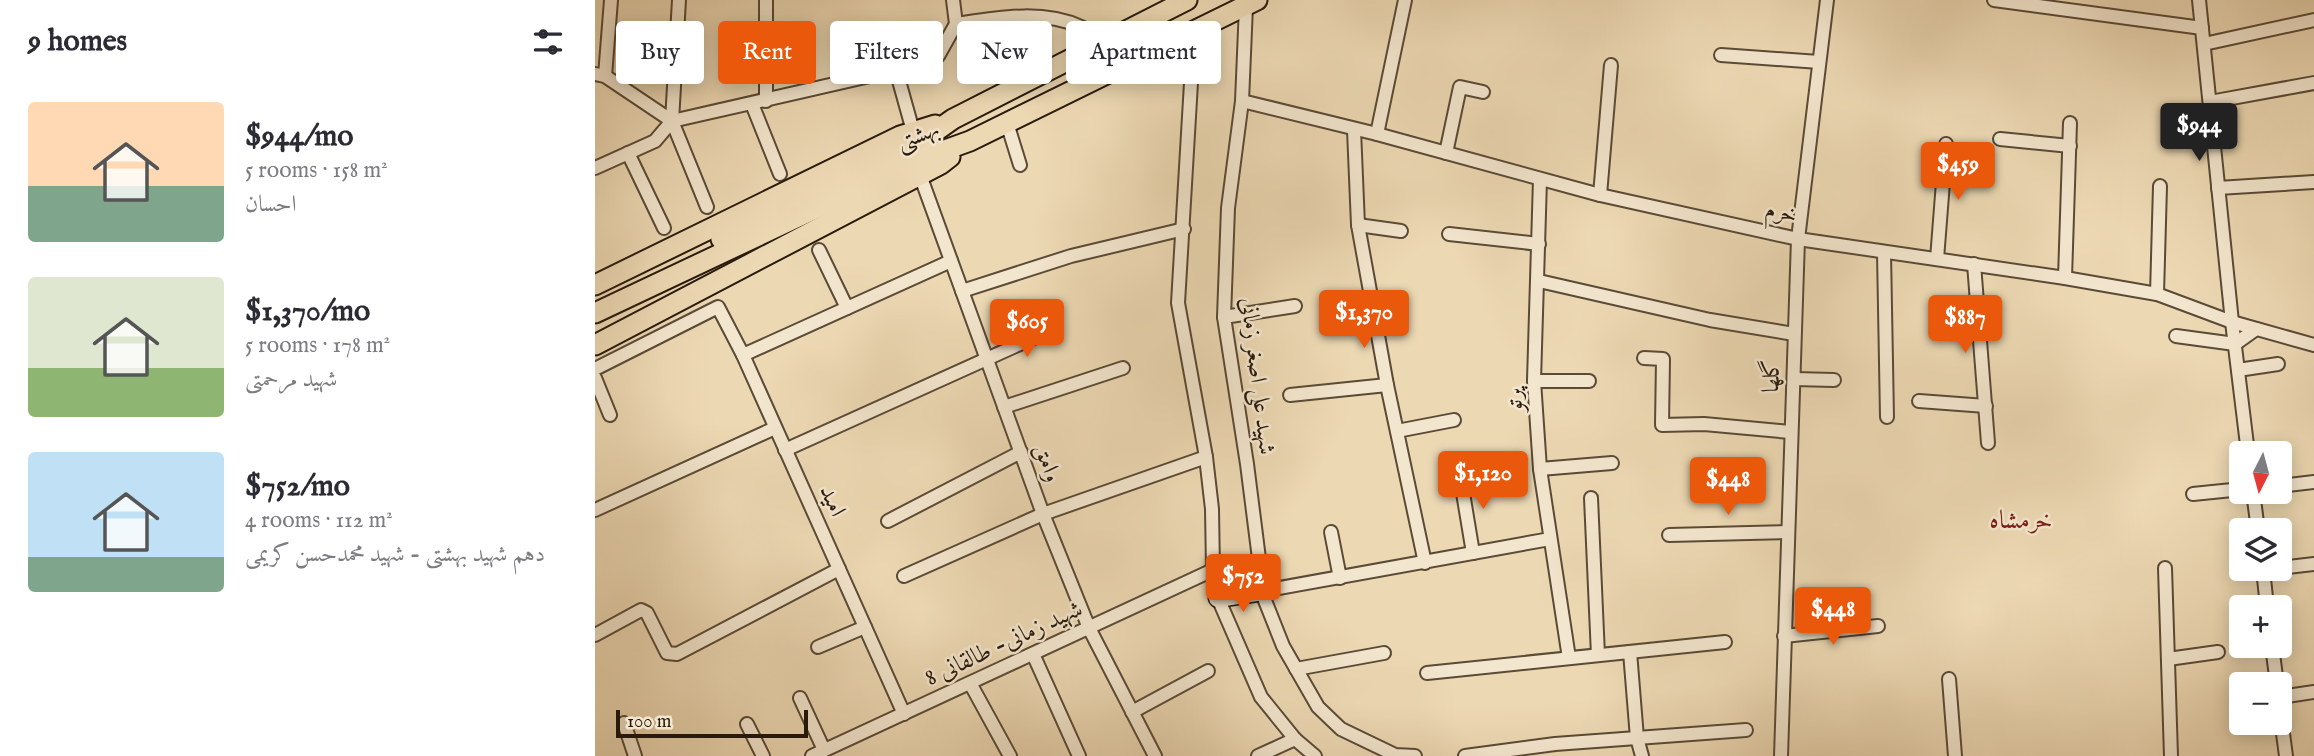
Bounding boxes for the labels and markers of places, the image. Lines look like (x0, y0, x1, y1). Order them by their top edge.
pin: $944 (2158, 104, 2240, 163)
pin: $459 (1917, 142, 1999, 202)
pin: $1,370 (1307, 290, 1421, 350)
pin: $887 (1924, 296, 2006, 355)
pin: $605 (986, 300, 1068, 359)
pin: $1,120 (1426, 452, 1540, 511)
pin: $448 (1687, 458, 1769, 517)
pin: $752 (1202, 554, 1284, 614)
pin: $448 (1792, 588, 1874, 647)

